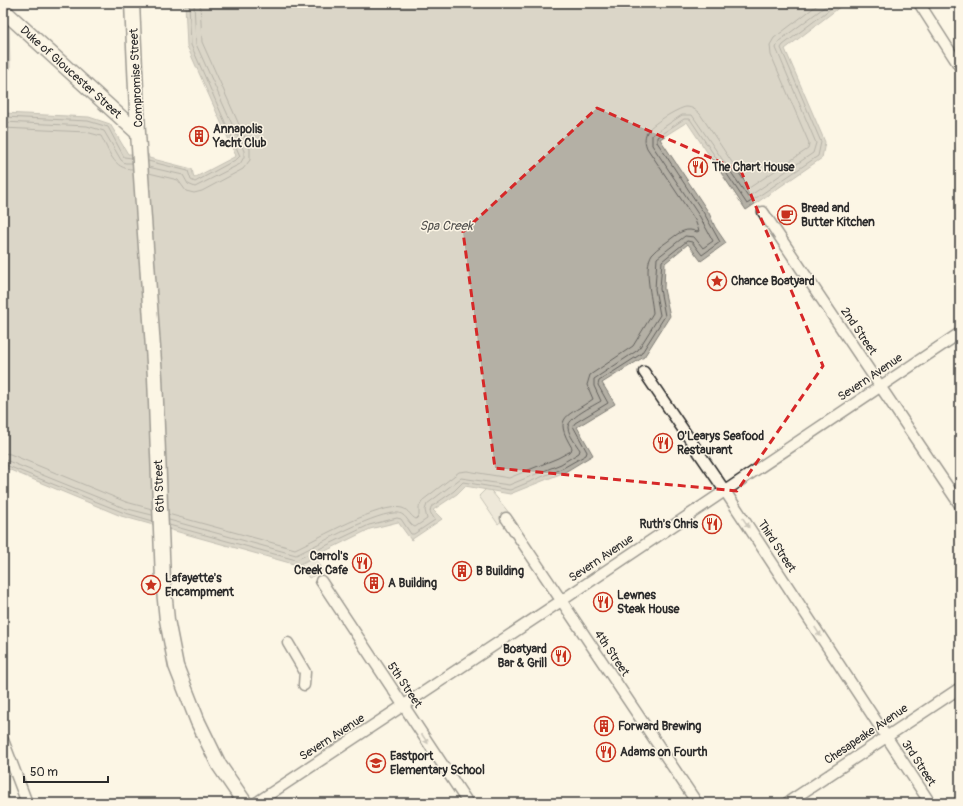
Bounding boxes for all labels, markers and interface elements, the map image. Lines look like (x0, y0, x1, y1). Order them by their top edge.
street label: Duke of Gloucester Street (17, 23, 125, 122)
street label: Compromise Street (126, 28, 147, 128)
place label: Annapolis Yacht Club (212, 122, 267, 151)
building icon: Annapolis Yacht Club (188, 125, 210, 147)
restaurant icon: The Chart House (687, 156, 709, 178)
place label: The Chart House (711, 160, 796, 175)
place label: Bread and Butter Kitchen (801, 201, 875, 230)
cafe icon: Bread and Butter Kitchen (776, 204, 798, 226)
water label: Spa Creek (419, 218, 474, 234)
place icon: Chance Boatyard (706, 270, 728, 292)
place label: Chance Boatyard (731, 274, 815, 289)
street label: 2nd Street (837, 304, 880, 358)
street label: Severn Avenue (835, 350, 906, 405)
place label: O'Learys Seafood Restaurant (677, 429, 764, 458)
restaurant icon: O'Learys Seafood Restaurant (652, 432, 674, 454)
street label: 6th Street (151, 459, 168, 513)
restaurant icon: Ruth's Chris (701, 513, 723, 535)
place label: Ruth's Chris (639, 517, 699, 532)
street label: Third Street (754, 517, 799, 575)
one-way arrow (742, 518, 750, 529)
street label: Severn Avenue (566, 531, 637, 586)
place label: Carrol's Creek Cafe (294, 549, 349, 578)
restaurant icon: Carrol's Creek Cafe (351, 552, 373, 574)
building icon: B Building (451, 560, 473, 582)
place label: B Building (476, 564, 524, 579)
place label: Lafayette's Encampment (165, 571, 235, 600)
building icon: A Building (363, 572, 385, 594)
place icon: Lafayette's Encampment (140, 574, 162, 596)
place label: A Building (388, 576, 437, 591)
place label: Lewnes Steak House (617, 588, 680, 617)
restaurant icon: Lewnes Steak House (592, 591, 614, 613)
one-way arrow (814, 626, 821, 638)
street label: 4th Street (591, 627, 633, 679)
place label: Boatyard Bar & Grill (498, 642, 547, 671)
restaurant icon: Boatyard Bar & Grill (550, 645, 572, 667)
street label: 5th Street (384, 659, 425, 711)
street label: Chesapeake Avenue (822, 701, 911, 768)
street label: Severn Avenue (297, 711, 368, 764)
building icon: Forward Brewing (593, 715, 615, 737)
place label: Forward Brewing (618, 719, 701, 734)
one-way arrow (421, 734, 429, 744)
street label: 3rd Street (898, 737, 939, 789)
restaurant icon: Adams on Fourth (595, 741, 617, 763)
place label: Adams on Fourth (620, 745, 708, 760)
place label: Eastport Elementary School (390, 749, 485, 778)
school or university icon: Eastport Elementary School (365, 752, 387, 774)
scale bar (24, 758, 108, 784)
text: 50 m (30, 765, 58, 780)

